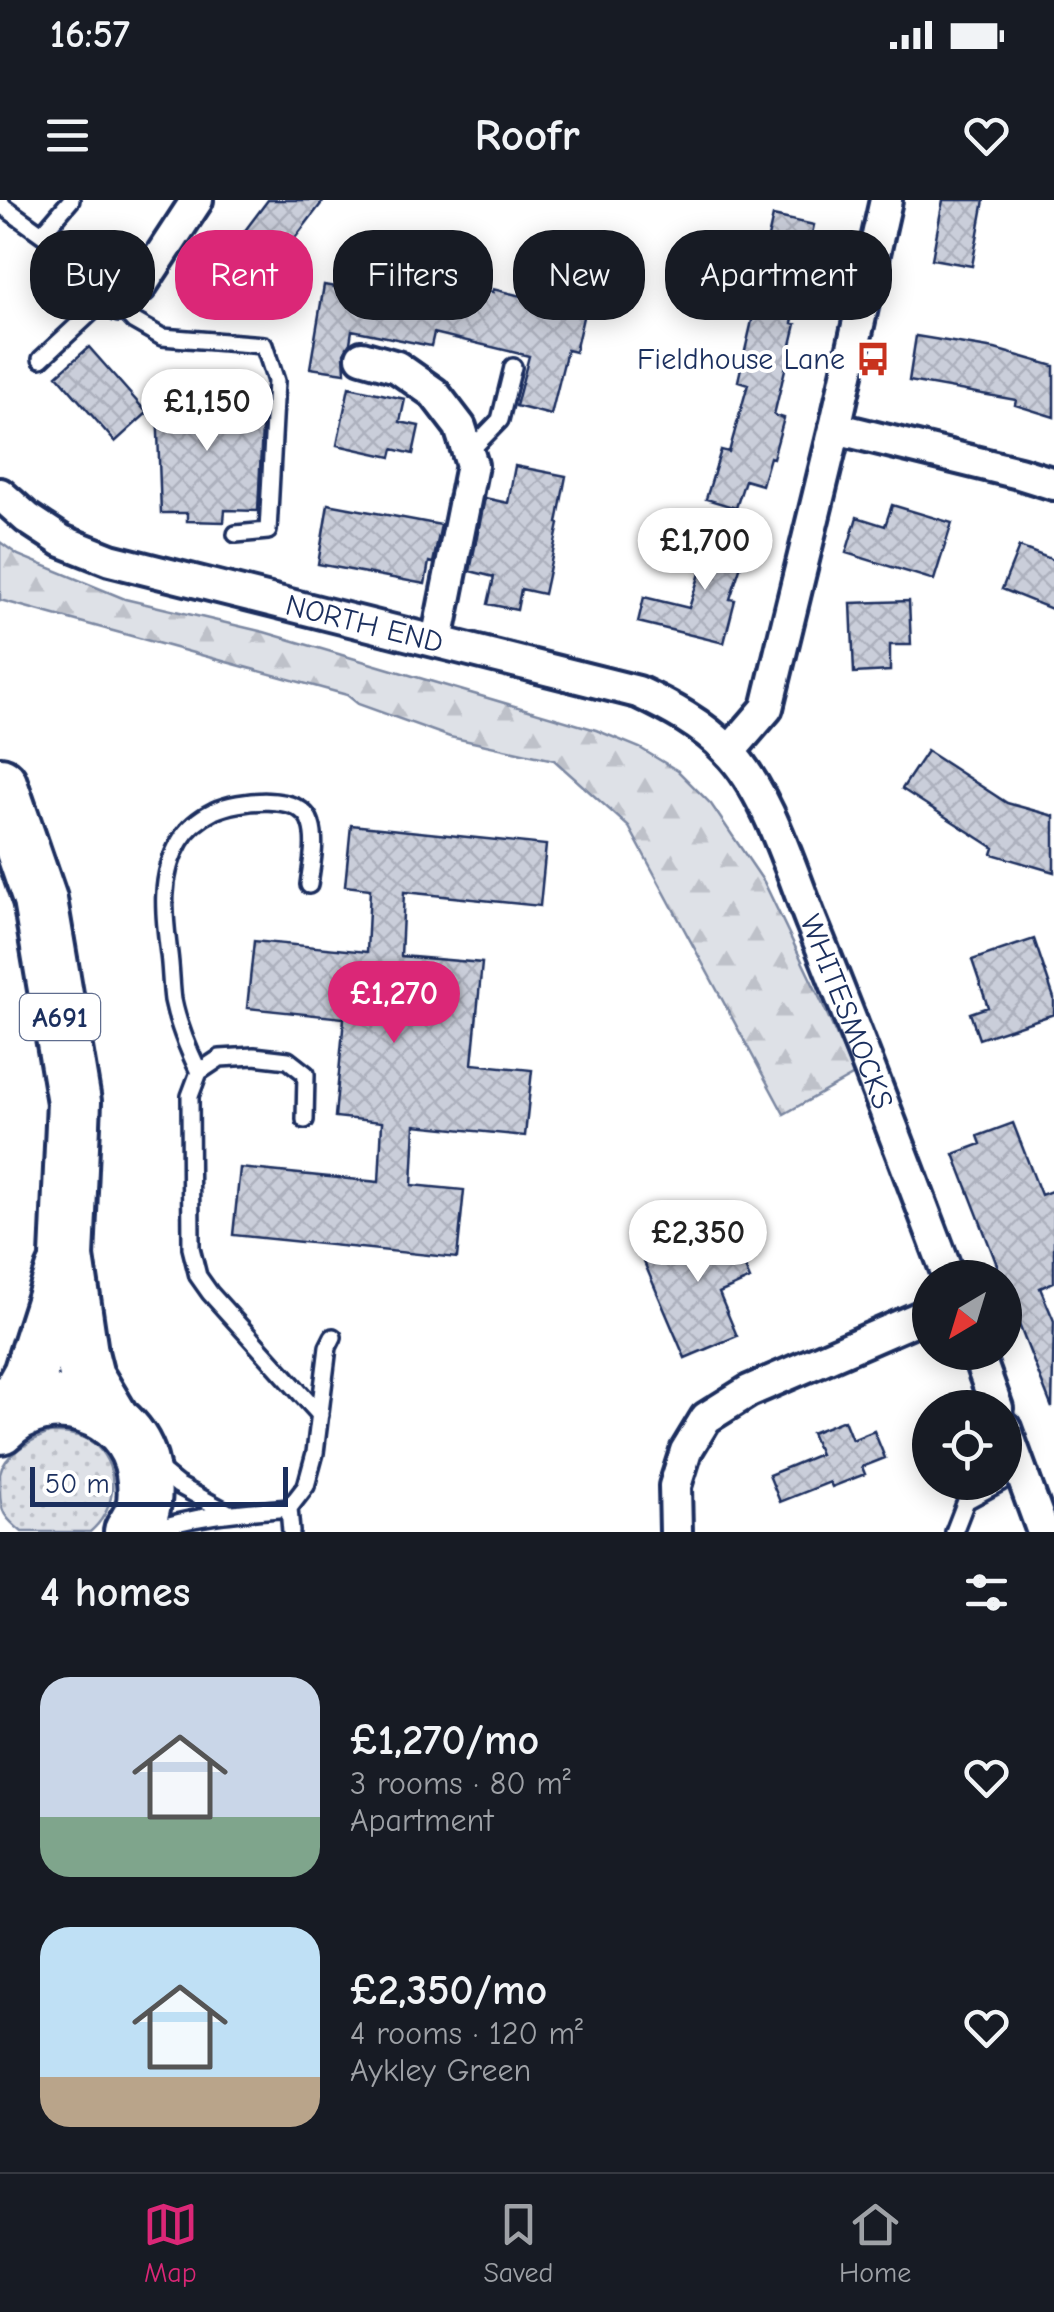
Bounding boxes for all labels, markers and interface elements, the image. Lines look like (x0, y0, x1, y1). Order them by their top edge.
text: 16:57 (50, 13, 130, 57)
icon: menu (40, 108, 95, 163)
icon: heart (959, 108, 1014, 163)
text: Roofr (474, 109, 580, 161)
chip: Buy (30, 230, 155, 320)
chip: Rent (175, 230, 313, 320)
chip: Filters (333, 230, 493, 320)
chip: New (513, 230, 645, 320)
chip: Apartment (665, 230, 892, 320)
bus stop icon: Fieldhouse Lane (854, 340, 892, 378)
place label: Fieldhouse Lane (637, 342, 845, 377)
pin: £1,150 (126, 369, 288, 454)
text: £1,150 (163, 383, 251, 420)
pin: £1,700 (624, 508, 786, 593)
text: £1,700 (660, 522, 750, 559)
street label: NORTH END (282, 588, 447, 661)
street label: WHITESMOCKS (792, 910, 900, 1114)
pin: £1,270 (313, 961, 475, 1046)
text: £1,270 (350, 975, 438, 1012)
road number: A691 (20, 994, 100, 1040)
pin: £2,350 (617, 1200, 779, 1285)
text: £2,350 (651, 1214, 745, 1251)
north arrow (912, 1260, 1022, 1370)
map controls (912, 1260, 1022, 1500)
button: locate (912, 1390, 1022, 1500)
scale bar (30, 1462, 288, 1506)
text: 50 m (45, 1468, 110, 1500)
icon: filters (959, 1565, 1014, 1620)
text: 4 homes (40, 1568, 190, 1617)
text: £1,270/mo (350, 1716, 539, 1765)
icon: home (120, 1717, 240, 1837)
icon: heart (959, 1750, 1014, 1805)
text: 3 rooms · 80 m² (350, 1765, 571, 1802)
text: Apartment (350, 1802, 493, 1839)
text: £2,350/mo (350, 1966, 547, 2015)
icon: home (120, 1967, 240, 2087)
icon: heart (959, 2000, 1014, 2055)
text: 4 rooms · 120 m² (350, 2015, 583, 2052)
text: Aykley Green (350, 2052, 531, 2089)
tab: Map (143, 2197, 198, 2289)
tab: Saved (483, 2197, 553, 2289)
tab: Home (839, 2197, 911, 2289)

